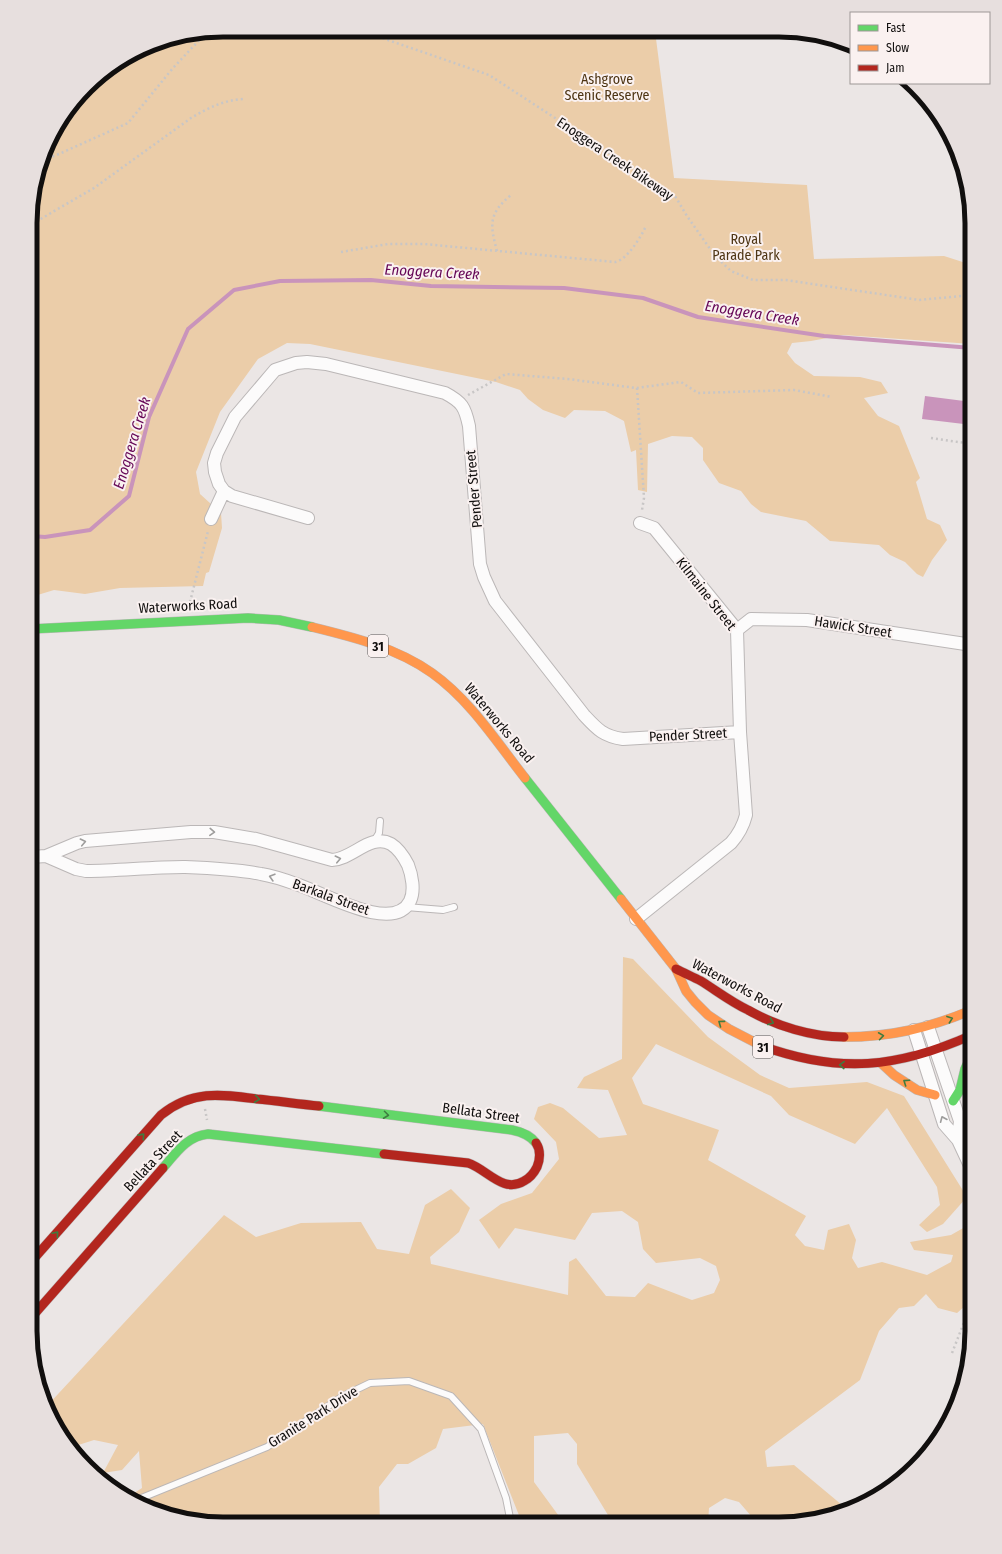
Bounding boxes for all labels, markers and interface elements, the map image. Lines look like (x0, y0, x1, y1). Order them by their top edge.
legend (850, 12, 990, 84)
text: Fast (886, 21, 905, 35)
text: Slow (886, 41, 909, 55)
text: Jam (886, 61, 904, 75)
park label: Ashgrove Scenic Reserve (565, 71, 650, 104)
street label: Enoggera Creek Bikeway (553, 114, 677, 205)
park label: Royal Parade Park (712, 231, 780, 264)
water label: Enoggera Creek (384, 261, 481, 284)
water label: Enoggera Creek (704, 297, 801, 329)
water label: Enoggera Creek (109, 394, 155, 491)
street label: Pender Street (462, 449, 486, 529)
street label: Kilmaine Street (672, 554, 740, 634)
street label: Waterworks Road (138, 595, 238, 617)
street label: Hawick Street (813, 612, 893, 642)
road number: 31 (368, 635, 388, 657)
street label: Waterworks Road (461, 680, 537, 766)
street label: Pender Street (648, 724, 728, 746)
one-way arrow (209, 827, 215, 836)
one-way arrow (80, 838, 86, 846)
one-way arrow (335, 855, 341, 863)
one-way arrow (269, 873, 276, 882)
street label: Barkala Street (290, 875, 372, 919)
street label: Waterworks Road (689, 955, 785, 1017)
one-way arrow (947, 1016, 954, 1024)
one-way arrow (767, 1017, 774, 1025)
one-way arrow (718, 1021, 725, 1028)
one-way arrow (878, 1032, 884, 1041)
road number: 31 (753, 1036, 773, 1058)
one-way arrow (839, 1060, 845, 1069)
one-way arrow (903, 1079, 910, 1087)
one-way arrow (254, 1094, 260, 1103)
street label: Bellata Street (441, 1099, 521, 1127)
one-way arrow (383, 1110, 389, 1119)
one-way arrow (940, 1116, 948, 1124)
street label: Bellata Street (120, 1126, 186, 1195)
one-way arrow (137, 1134, 144, 1141)
one-way arrow (51, 1231, 58, 1238)
street label: Granite Park Drive (265, 1383, 361, 1451)

